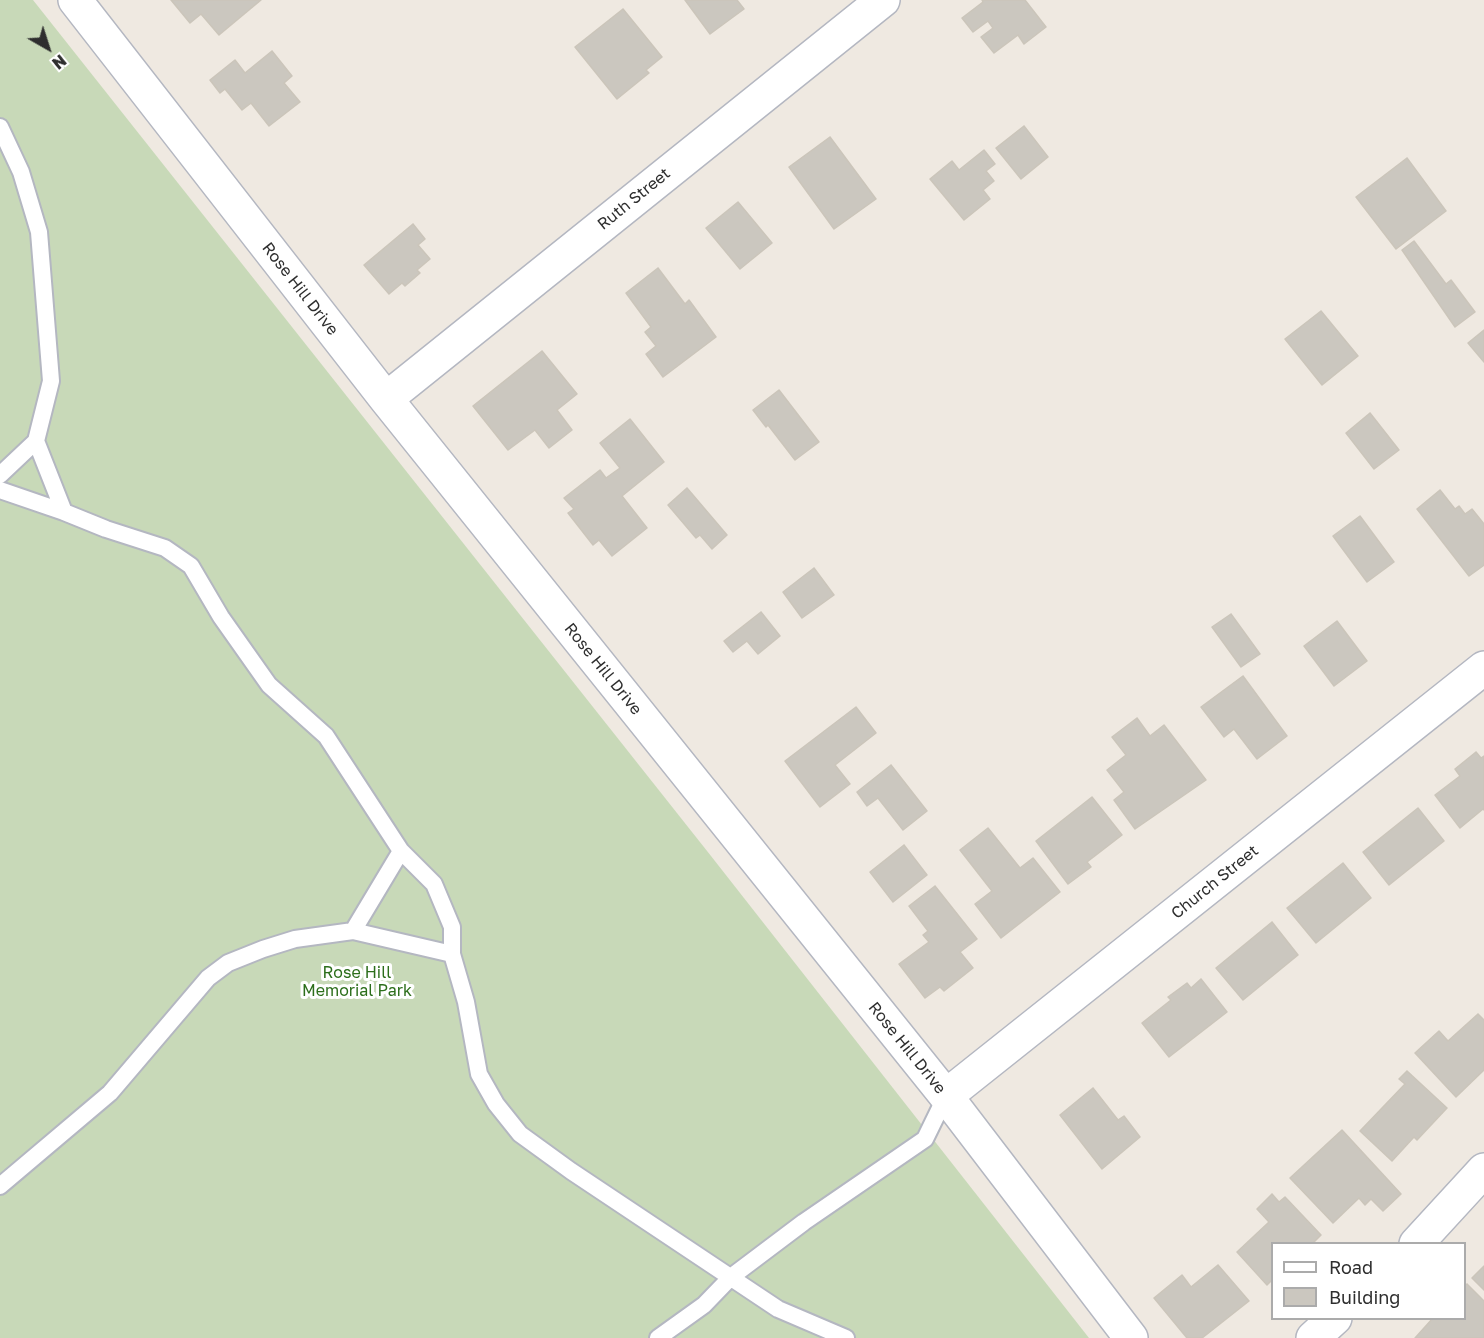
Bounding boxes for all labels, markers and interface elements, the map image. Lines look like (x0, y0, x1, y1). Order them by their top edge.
north arrow (18, 18, 78, 78)
text: N (48, 50, 70, 74)
street label: Ruth Street (594, 164, 674, 234)
street label: Rose Hill Drive (258, 239, 342, 339)
street label: Rose Hill Drive (560, 619, 646, 719)
street label: Church Street (1168, 841, 1262, 923)
park label: Rose Hill Memorial Park (302, 963, 412, 1001)
street label: Rose Hill Drive (864, 998, 950, 1098)
legend (1271, 1242, 1466, 1320)
text: Road (1329, 1256, 1373, 1278)
text: Building (1329, 1286, 1400, 1308)

